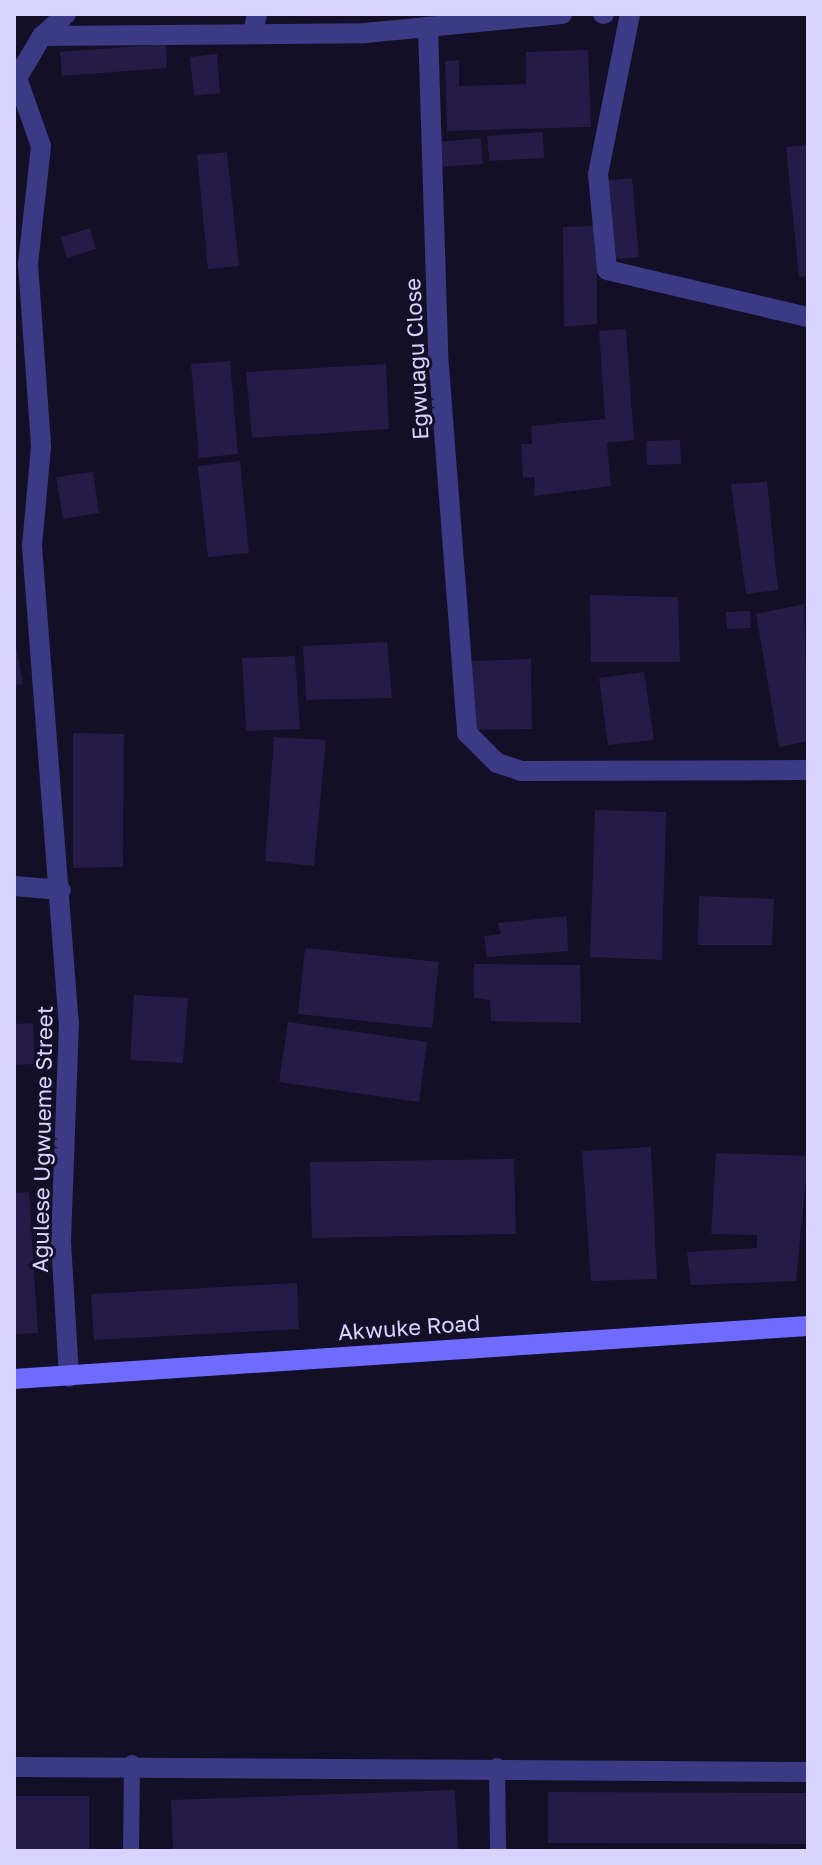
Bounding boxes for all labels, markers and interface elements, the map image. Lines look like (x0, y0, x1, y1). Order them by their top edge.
street label: Egwuagu Close (399, 277, 433, 441)
street label: Agulese Ugwueme Street (26, 1005, 58, 1273)
street label: Akwuke Road (337, 1309, 481, 1345)

